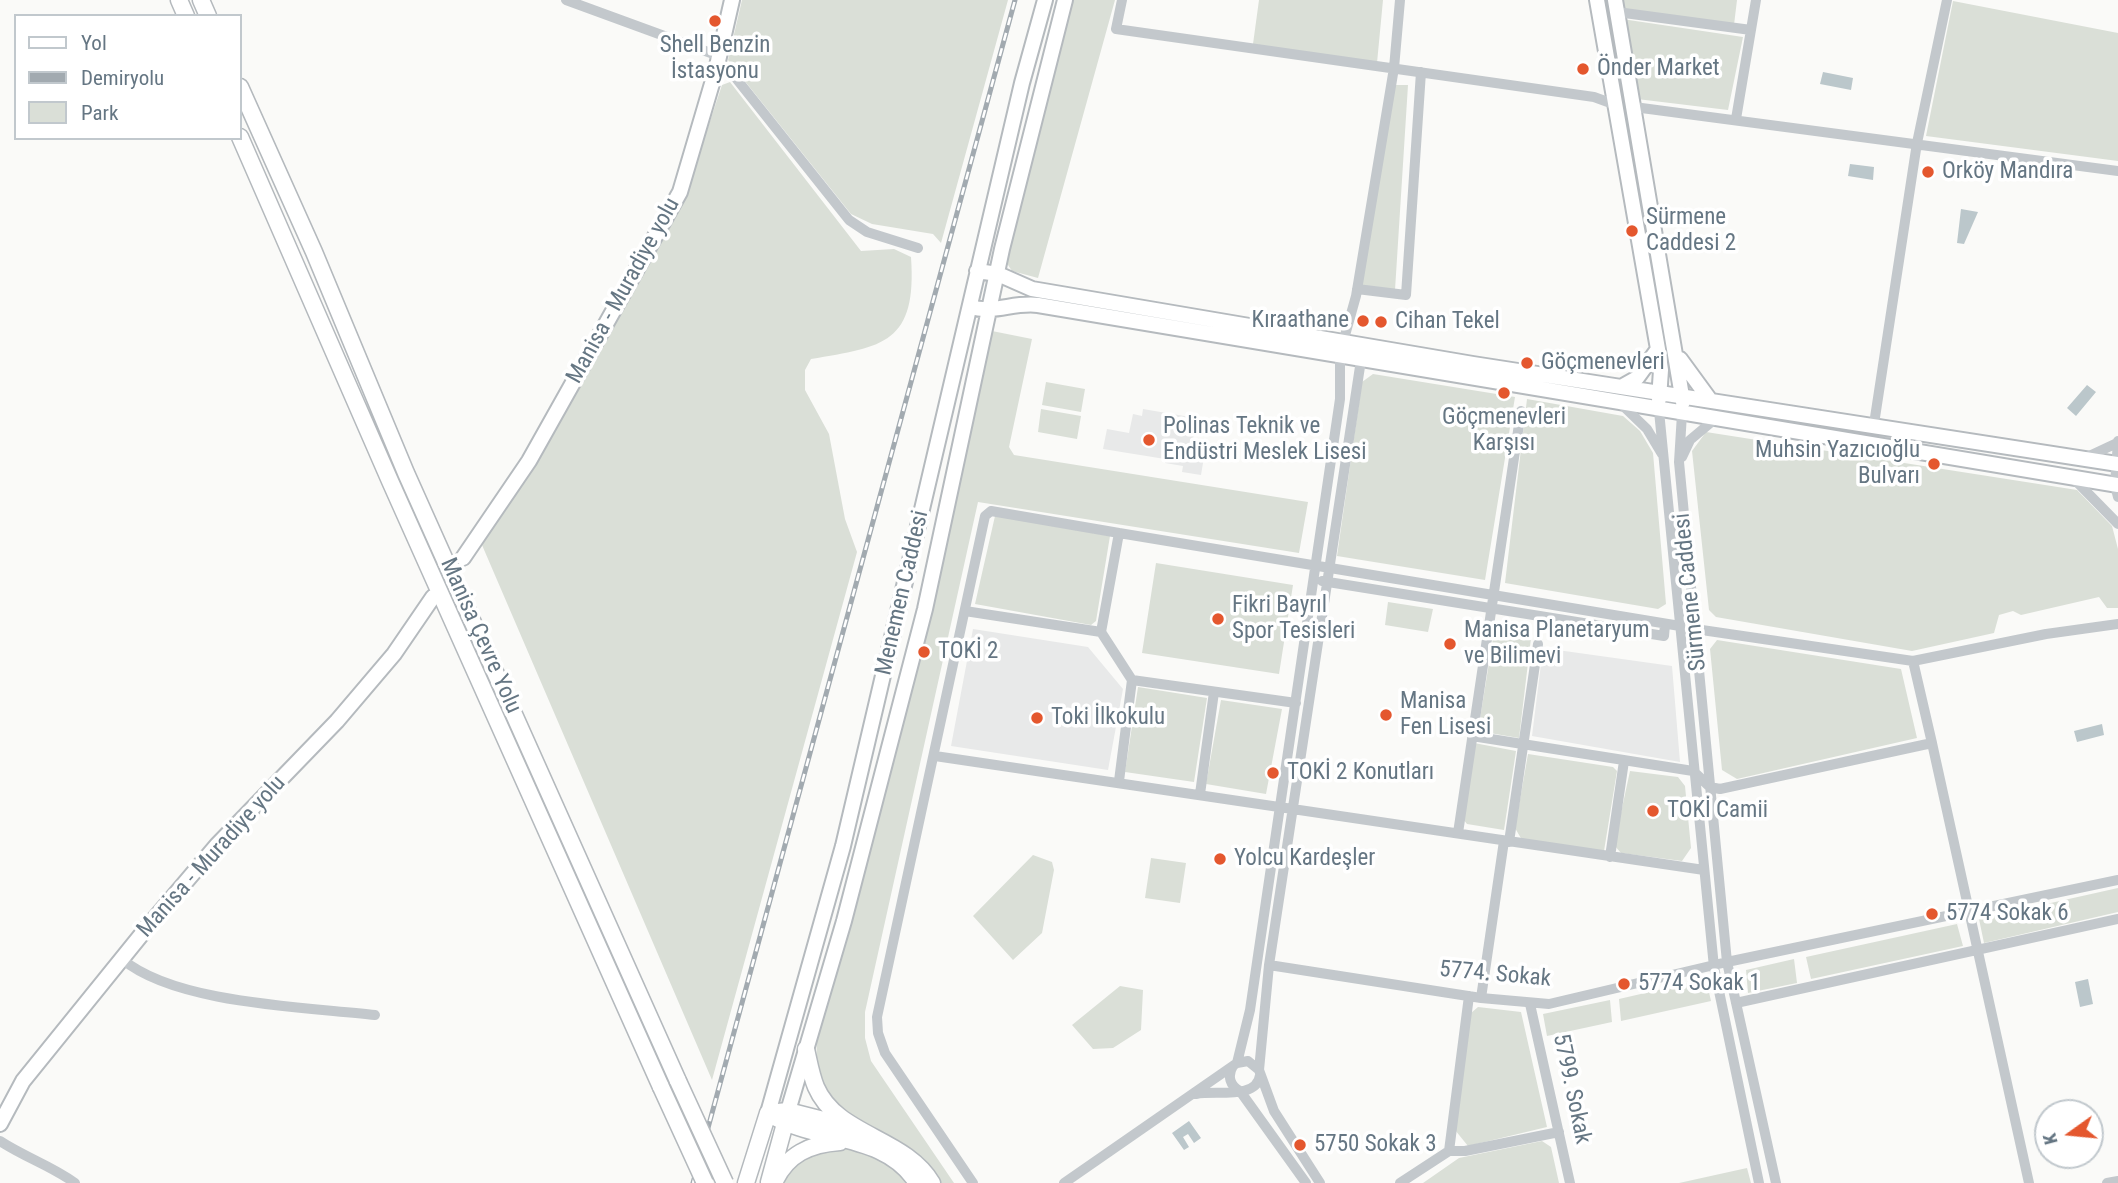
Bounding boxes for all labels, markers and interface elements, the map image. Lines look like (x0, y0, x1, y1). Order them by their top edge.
marker: Shell Benzin İstasyonu (707, 13, 723, 29)
legend (14, 14, 242, 140)
text: Yol (81, 31, 107, 55)
place label: Shell Benzin İstasyonu (660, 32, 770, 86)
place label: Önder Market (1597, 55, 1720, 83)
marker: Önder Market (1575, 61, 1591, 77)
text: Demiryolu (81, 66, 164, 90)
text: Park (81, 101, 118, 125)
place label: Orköy Mandıra (1942, 158, 2073, 186)
marker: Orköy Mandıra (1920, 164, 1936, 180)
street label: Manisa - Muradiye yolu (561, 193, 687, 389)
place label: Sürmene Caddesi 2 (1646, 204, 1736, 258)
marker: Sürmene Caddesi 2 (1624, 223, 1640, 239)
place label: Kıraathane (1252, 307, 1349, 335)
place label: Cihan Tekel (1395, 308, 1500, 336)
marker: Kıraathane (1355, 313, 1371, 329)
marker: Cihan Tekel (1373, 314, 1389, 330)
place label: Göçmenevleri (1541, 349, 1665, 377)
marker: Göçmenevleri (1519, 355, 1535, 371)
marker: Göçmenevleri Karşısı (1496, 385, 1512, 401)
place label: Göçmenevleri Karşısı (1442, 404, 1566, 458)
place label: Polinas Teknik ve Endüstri Meslek Lisesi (1163, 413, 1367, 467)
marker: Polinas Teknik ve Endüstri Meslek Lisesi (1141, 432, 1157, 448)
place label: Muhsin Yazıcıoğlu Bulvarı (1755, 437, 1920, 491)
marker: Muhsin Yazıcıoğlu Bulvarı (1926, 456, 1942, 472)
street label: Menemen Caddesi (871, 508, 935, 678)
street label: Sürmene Caddesi (1669, 512, 1713, 672)
street label: Manisa Çevre Yolu (433, 554, 527, 718)
place label: Fikri Bayrıl Spor Tesisleri (1232, 592, 1355, 646)
marker: Fikri Bayrıl Spor Tesisleri (1210, 611, 1226, 627)
place label: Manisa Planetaryum ve Bilimevi (1464, 617, 1650, 671)
marker: Manisa Planetaryum ve Bilimevi (1442, 636, 1458, 652)
place label: TOKİ 2 (938, 638, 998, 666)
marker: TOKİ 2 (916, 644, 932, 660)
place label: Manisa Fen Lisesi (1400, 688, 1491, 742)
place label: Toki İlkokulu (1051, 704, 1165, 732)
marker: Manisa Fen Lisesi (1378, 707, 1394, 723)
marker: Toki İlkokulu (1029, 710, 1045, 726)
place label: TOKİ 2 Konutları (1287, 759, 1434, 787)
marker: TOKİ 2 Konutları (1265, 765, 1281, 781)
street label: Manisa - Muradiye yolu (132, 770, 292, 944)
place label: TOKİ Camii (1667, 797, 1768, 825)
marker: TOKİ Camii (1645, 803, 1661, 819)
place label: Yolcu Kardeşler (1234, 845, 1375, 873)
marker: Yolcu Kardeşler (1212, 851, 1228, 867)
place label: 5774 Sokak 6 (1946, 900, 2069, 928)
marker: 5774 Sokak 6 (1924, 906, 1940, 922)
street label: 5774. Sokak (1438, 956, 1552, 994)
place label: 5774 Sokak 1 (1638, 970, 1761, 998)
marker: 5774 Sokak 1 (1616, 976, 1632, 992)
street label: 5799. Sokak (1546, 1031, 1596, 1147)
north arrow (2034, 1099, 2104, 1169)
place label: 5750 Sokak 3 (1314, 1131, 1437, 1159)
text: K (2038, 1131, 2063, 1147)
marker: 5750 Sokak 3 (1292, 1137, 1308, 1153)

